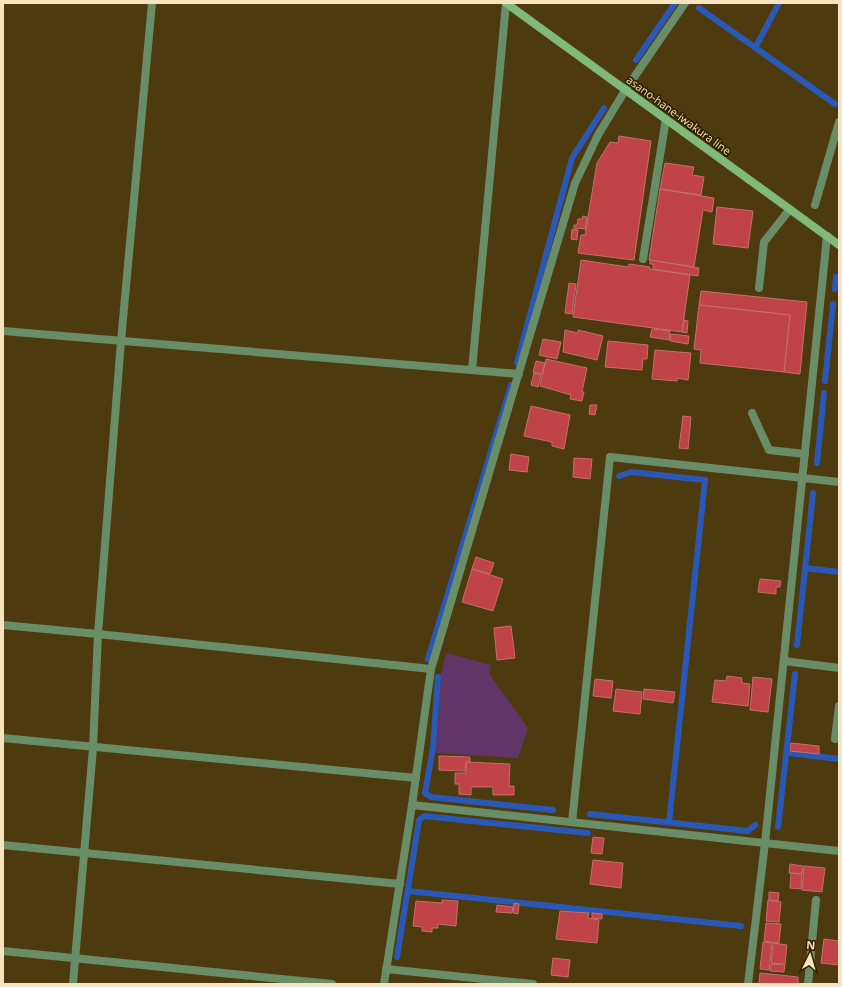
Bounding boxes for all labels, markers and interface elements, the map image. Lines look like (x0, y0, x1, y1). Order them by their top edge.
street label: asano-hane-iwakura line (624, 72, 734, 158)
north arrow (790, 935, 830, 975)
text: N (806, 937, 816, 952)

